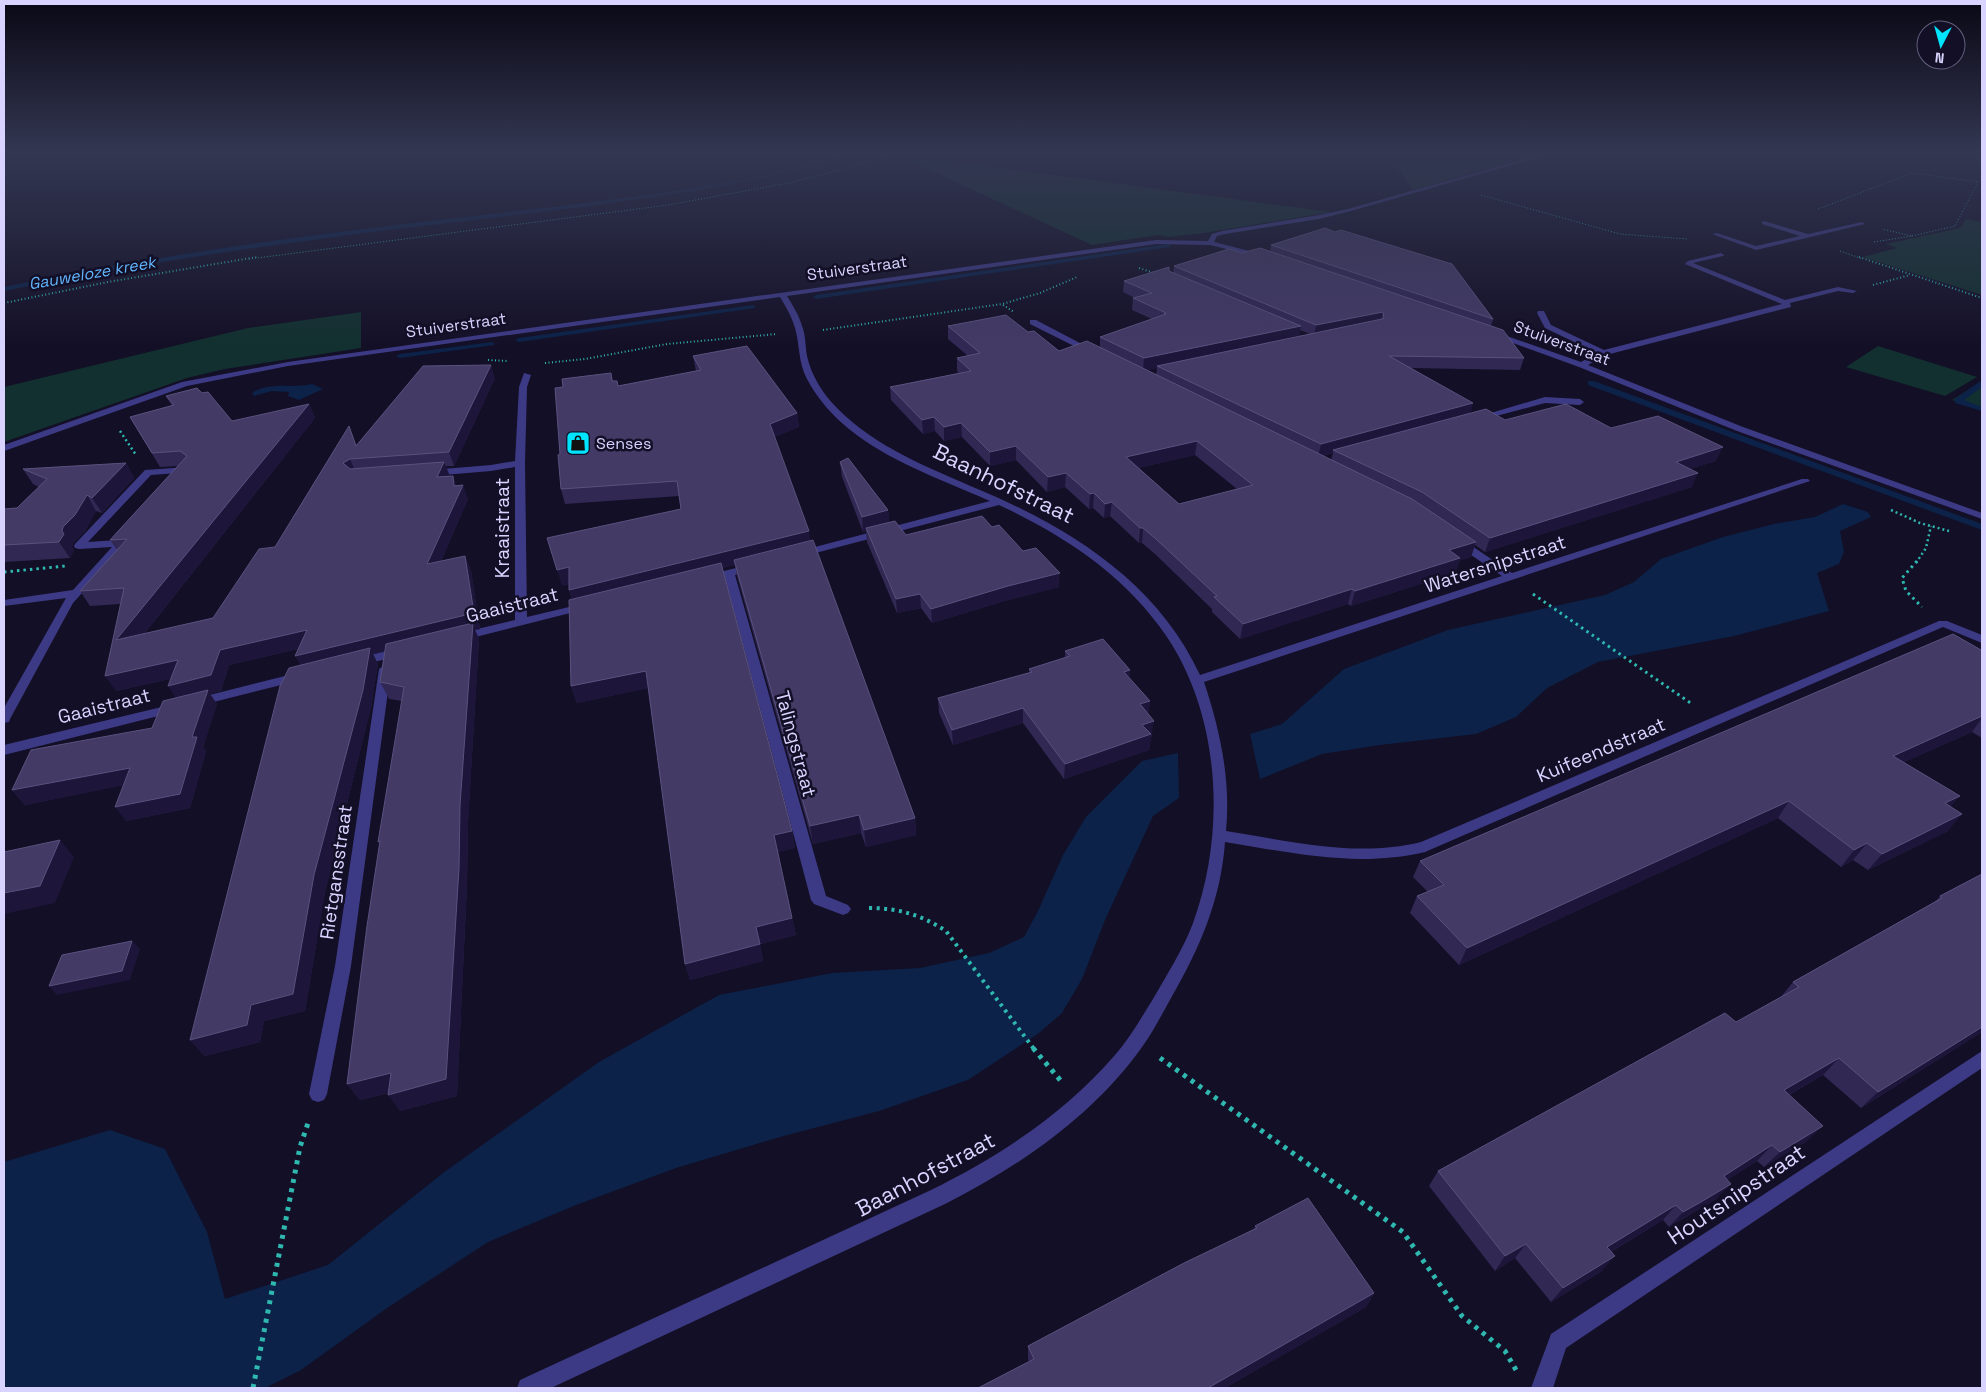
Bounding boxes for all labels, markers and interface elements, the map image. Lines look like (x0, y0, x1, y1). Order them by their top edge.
north arrow (1916, 20, 1966, 70)
text: N (1934, 48, 1945, 67)
water label: Gauweloze kreek (27, 251, 159, 295)
street label: Stuiverstraat (805, 251, 909, 285)
street label: Stuiverstraat (404, 308, 508, 342)
street label: Stuiverstraat (1511, 316, 1613, 370)
shop icon: Senses (565, 430, 591, 456)
place label: Senses (596, 433, 651, 454)
street label: Baanhofstraat (929, 437, 1079, 529)
street label: Kraaistraat (490, 478, 515, 578)
street label: Watersnipstraat (1421, 529, 1569, 599)
street label: Gaaistraat (463, 581, 561, 629)
street label: Gaaistraat (55, 682, 153, 730)
street label: Talingstraat (770, 688, 822, 800)
street label: Kuifeendstraat (1533, 712, 1669, 788)
street label: Rietgansstraat (314, 803, 358, 941)
street label: Baanhofstraat (851, 1126, 999, 1222)
street label: Houtsnipstraat (1662, 1138, 1810, 1250)

